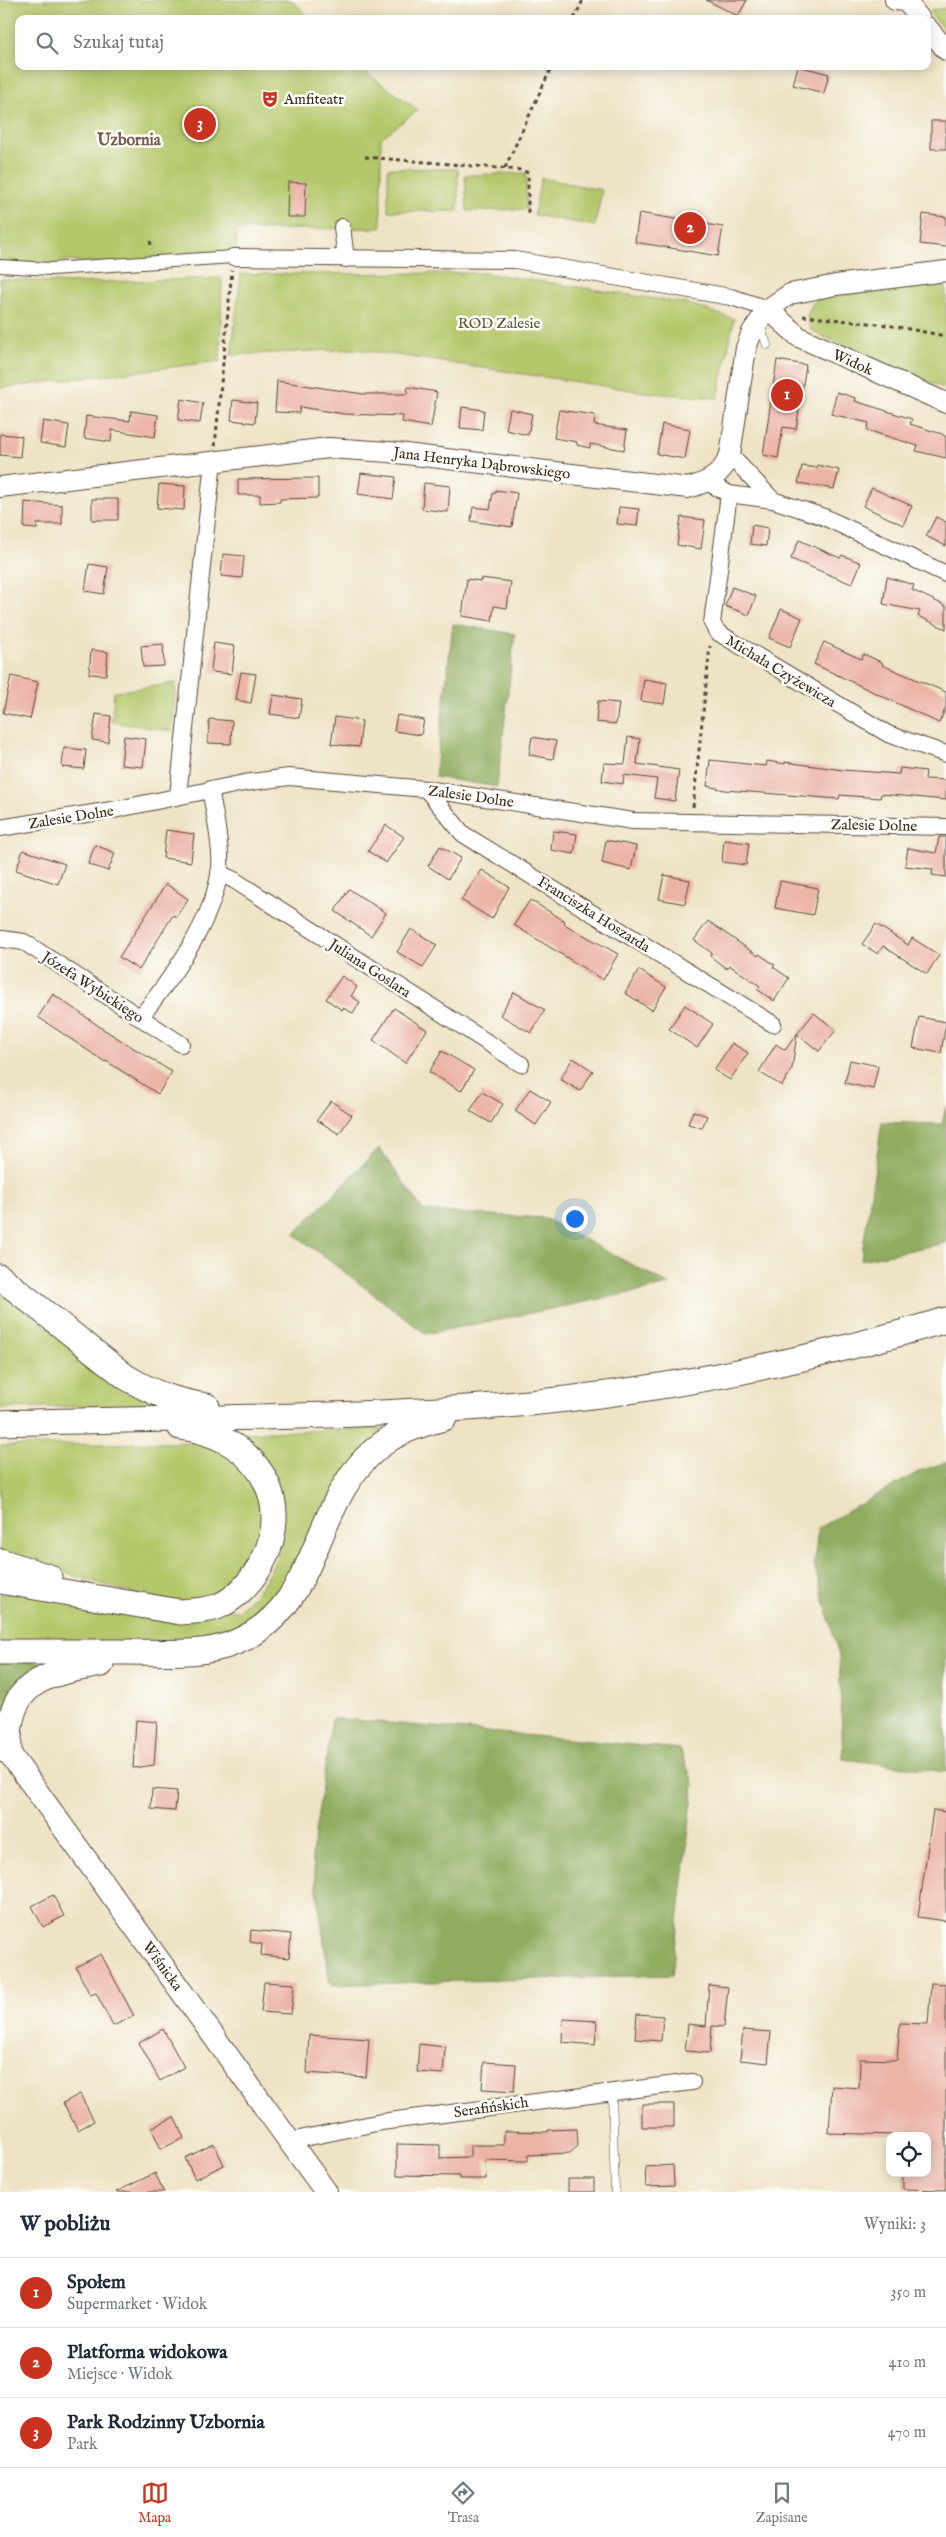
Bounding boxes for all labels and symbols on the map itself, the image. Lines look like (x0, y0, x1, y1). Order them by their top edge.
theatre icon: Amfiteatr (260, 89, 280, 109)
place label: Amfiteatr (283, 90, 344, 109)
pin: 3 (184, 105, 216, 143)
district label: Uzbornia (96, 131, 162, 151)
pin: 2 (674, 209, 706, 247)
park label: ROD Zalesie (458, 314, 540, 333)
street label: Widok (830, 345, 877, 380)
pin: 1 (771, 376, 803, 414)
street label: Jana Henryka Dąbrowskiego (390, 443, 571, 484)
street label: Michała Czyżewicza (722, 631, 840, 712)
street label: Zalesie Dolne (427, 781, 515, 812)
street label: Zalesie Dolne (27, 801, 115, 834)
street label: Zalesie Dolne (831, 815, 917, 836)
street label: Franciszka Hoszarda (534, 872, 654, 957)
street label: Juliana Goslara (324, 934, 415, 1002)
street label: Józefa Wybickiego (37, 946, 147, 1027)
your location (562, 1206, 588, 1232)
street label: Wiśnicka (138, 1938, 187, 1995)
street label: Serafińskich (453, 2093, 530, 2122)

